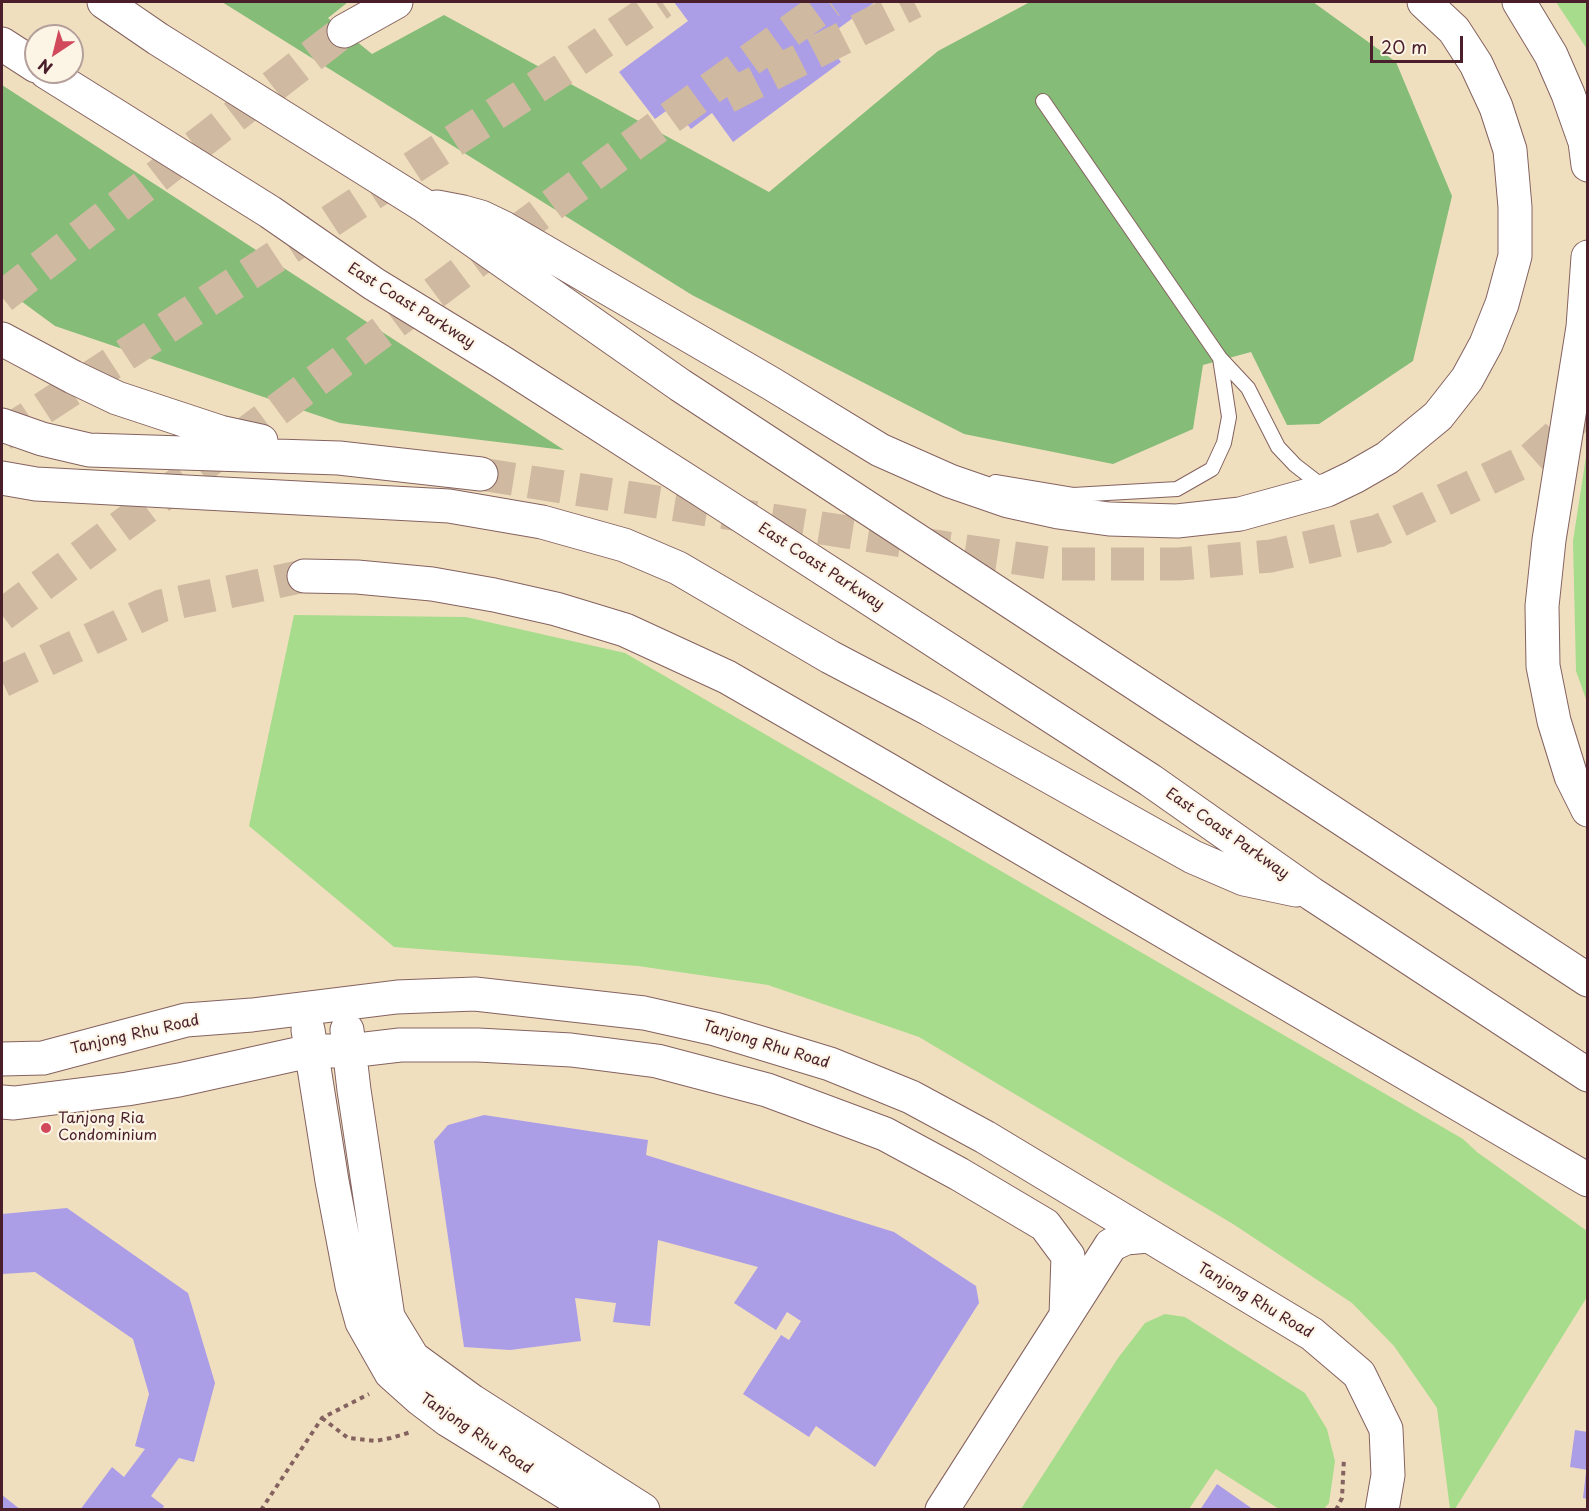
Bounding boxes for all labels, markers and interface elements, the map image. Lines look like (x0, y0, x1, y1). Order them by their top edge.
north arrow (24, 24, 84, 84)
scale bar (1373, 24, 1466, 62)
text: 20 m (1381, 33, 1427, 60)
text: N (33, 54, 57, 81)
street label: East Coast Parkway (344, 260, 478, 352)
street label: East Coast Parkway (755, 520, 887, 614)
street label: East Coast Parkway (1162, 785, 1292, 883)
street label: Tanjong Rhu Road (69, 1011, 201, 1059)
street label: Tanjong Rhu Road (701, 1017, 831, 1073)
place label: Tanjong Ria Condominium (58, 1110, 157, 1145)
marker: Tanjong Ria Condominium (39, 1121, 53, 1135)
street label: Tanjong Rhu Road (1194, 1259, 1316, 1343)
street label: Tanjong Rhu Road (417, 1390, 535, 1478)

